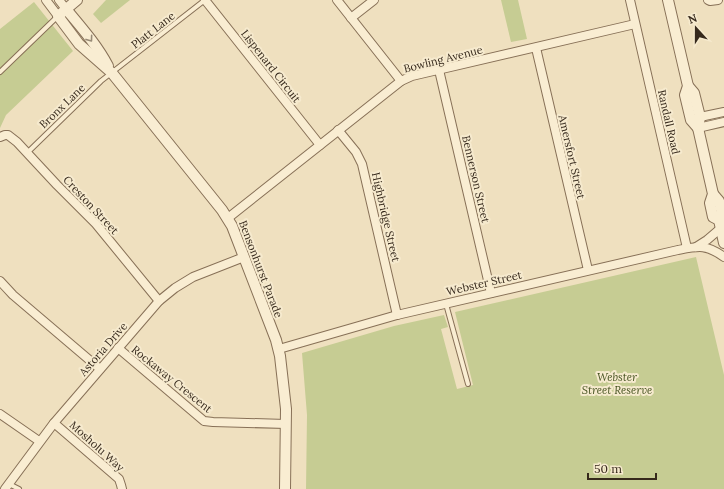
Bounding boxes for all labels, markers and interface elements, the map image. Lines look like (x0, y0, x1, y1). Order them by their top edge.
north arrow (676, 8, 716, 48)
street label: Platt Lane (128, 9, 178, 51)
text: N (686, 10, 699, 27)
street label: Lispenard Circuit (238, 27, 304, 106)
one-way arrow (85, 35, 93, 42)
street label: Bowling Avenue (402, 42, 484, 76)
street label: Bronx Lane (36, 81, 88, 131)
street label: Randall Road (655, 88, 683, 156)
street label: Amersfort Street (555, 113, 589, 201)
street label: Bennerson Street (459, 134, 493, 225)
street label: Highbridge Street (369, 171, 403, 264)
street label: Creston Street (60, 173, 122, 238)
street label: Bensonhurst Parade (236, 218, 286, 320)
street label: Webster Street (445, 267, 524, 298)
street label: Astoria Drive (75, 319, 130, 379)
street label: Rockaway Crescent (129, 342, 216, 416)
park label: Webster Street Reserve (582, 370, 652, 397)
street label: Mosholu Way (67, 418, 127, 474)
scale bar (588, 455, 656, 481)
text: 50 m (594, 461, 622, 476)

